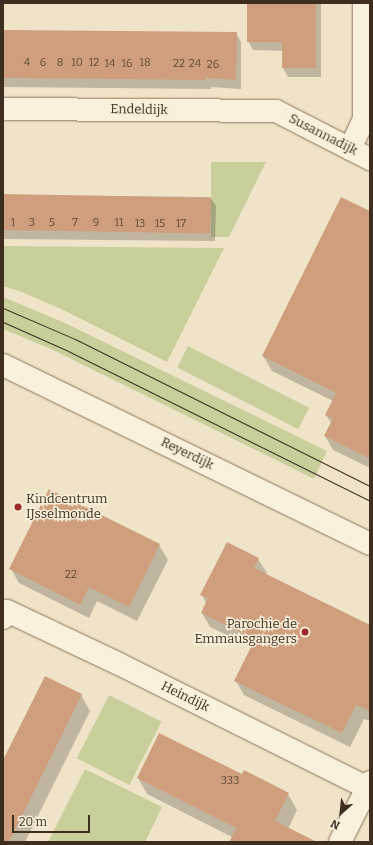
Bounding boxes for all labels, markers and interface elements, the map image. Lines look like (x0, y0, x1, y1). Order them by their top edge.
house number: 4 (24, 56, 30, 70)
house number: 6 (40, 56, 46, 70)
house number: 8 (57, 56, 63, 70)
house number: 10 (71, 56, 83, 70)
house number: 12 (89, 56, 99, 70)
house number: 18 (139, 56, 151, 70)
house number: 14 (105, 57, 115, 71)
house number: 16 (122, 57, 132, 71)
house number: 22 (173, 57, 185, 71)
house number: 24 (189, 57, 201, 71)
house number: 26 (207, 58, 219, 72)
street label: Endeldijk (110, 102, 168, 118)
street label: Susannadijk (286, 111, 360, 159)
house number: 1 (11, 216, 15, 230)
house number: 3 (29, 216, 35, 230)
house number: 5 (49, 216, 55, 230)
house number: 7 (72, 216, 78, 230)
house number: 9 (93, 216, 99, 230)
house number: 11 (115, 216, 123, 230)
house number: 13 (135, 217, 145, 231)
house number: 15 (155, 217, 165, 231)
house number: 17 (176, 217, 186, 231)
street label: Reyerdijk (158, 435, 216, 473)
place label: Kindcentrum IJsselmonde (26, 492, 107, 523)
marker: Kindcentrum IJsselmonde (13, 502, 23, 512)
house number: 22 (65, 568, 77, 582)
place label: Parochie de Emmausgangers (194, 617, 297, 648)
marker: Parochie de Emmausgangers (300, 627, 310, 637)
street label: Heindijk (158, 679, 212, 715)
house number: 333 (221, 774, 239, 788)
north arrow (321, 793, 361, 833)
scale bar (14, 807, 92, 833)
text: 20 m (19, 815, 47, 829)
text: N (329, 816, 342, 832)

